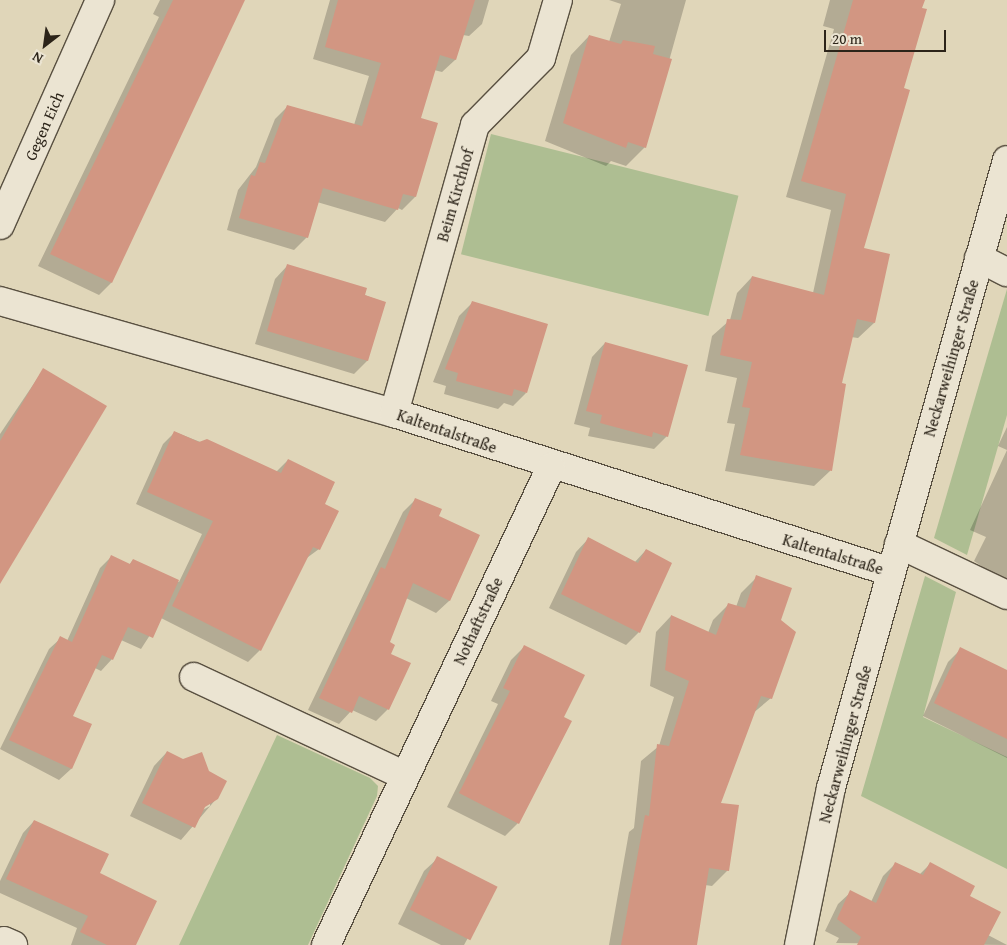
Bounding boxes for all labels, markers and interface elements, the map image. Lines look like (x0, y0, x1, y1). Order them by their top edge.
north arrow (20, 20, 70, 70)
scale bar (827, 20, 950, 52)
text: 20 m (832, 28, 862, 49)
text: N (28, 47, 47, 69)
street label: Gegen Eich (20, 89, 68, 163)
street label: Beim Kirchhof (433, 146, 477, 244)
street label: Neckarweihinger Straße (919, 277, 983, 439)
street label: Kaltentalstraße (395, 405, 499, 457)
street label: Kaltentalstraße (780, 530, 886, 578)
street label: Nothaftstraße (449, 574, 507, 668)
street label: Neckarweihinger Straße (815, 663, 875, 825)

